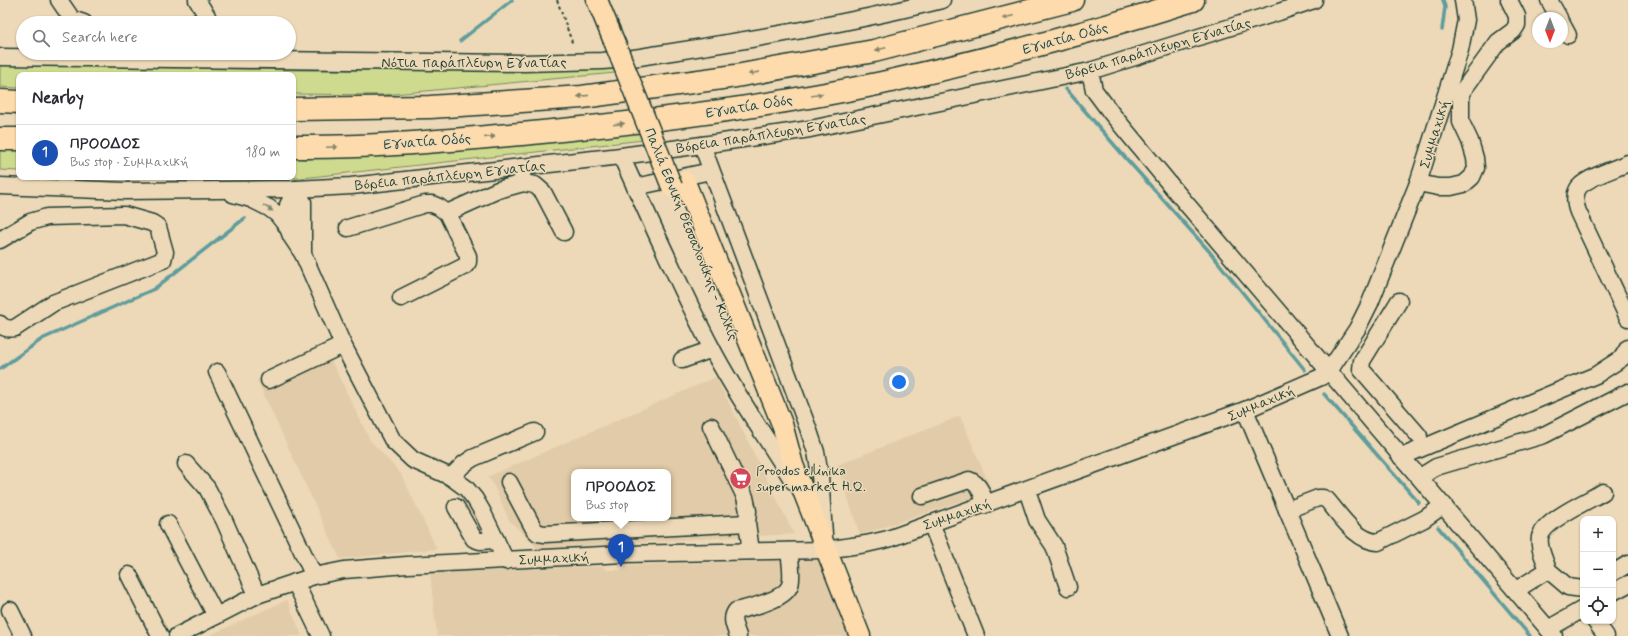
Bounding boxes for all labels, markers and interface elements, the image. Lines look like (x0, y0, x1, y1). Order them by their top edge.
north arrow (1532, 12, 1568, 48)
one-way arrow (1001, 14, 1013, 20)
street label: Βόρεια παράπλευρη Εγνατίας (1064, 14, 1253, 84)
search box (16, 16, 296, 60)
street label: Εγνατία Οδός (1021, 19, 1110, 59)
icon: search (30, 27, 52, 49)
text: Search here (62, 28, 138, 48)
one-way arrow (875, 46, 887, 52)
street label: Νότια παράπλευρη Εγνατίας (381, 54, 567, 72)
one-way arrow (748, 70, 760, 76)
text: Nearby (32, 87, 84, 109)
street label: Εγνατία Οδός (705, 91, 794, 123)
one-way arrow (811, 91, 823, 97)
one-way arrow (577, 93, 589, 99)
street label: Συμμαχική (1416, 98, 1454, 171)
street label: Βόρεια παράπλευρη Εγνατίας (675, 110, 867, 158)
one-way arrow (613, 121, 625, 127)
street label: Παλιά Εθνική Θεσσαλονίκης - Κιλκίς (640, 125, 742, 343)
street label: Εγνατία Οδός (383, 130, 471, 154)
one-way arrow (484, 133, 496, 140)
text: ΠΡΟΟΔΟΣ (70, 134, 141, 154)
one-way arrow (326, 143, 338, 150)
text: 1 (42, 144, 48, 161)
text: 180 m (245, 144, 280, 161)
text: Bus stop · Συμμαχική (70, 154, 188, 171)
street label: Βόρεια παράπλευρη Εγνατίας (354, 157, 546, 195)
one-way arrow (262, 204, 274, 211)
your location (889, 372, 909, 392)
street label: Συμμαχική (1225, 382, 1297, 426)
place label: Proodos ellinika super market H.Q. (756, 462, 866, 496)
supermarket icon: Proodos ellinika super market H.Q. (728, 465, 754, 491)
popup (571, 469, 671, 521)
text: ΠΡΟΟΔΟΣ (586, 477, 656, 497)
street label: Συμμαχική (921, 495, 994, 535)
text: Bus stop (586, 497, 629, 514)
map controls (1580, 516, 1616, 624)
button: + (1580, 516, 1616, 552)
pin: 1 (608, 534, 634, 567)
street label: Συμμαχική (518, 548, 590, 570)
button: − (1580, 552, 1616, 588)
button: locate (1580, 588, 1616, 624)

